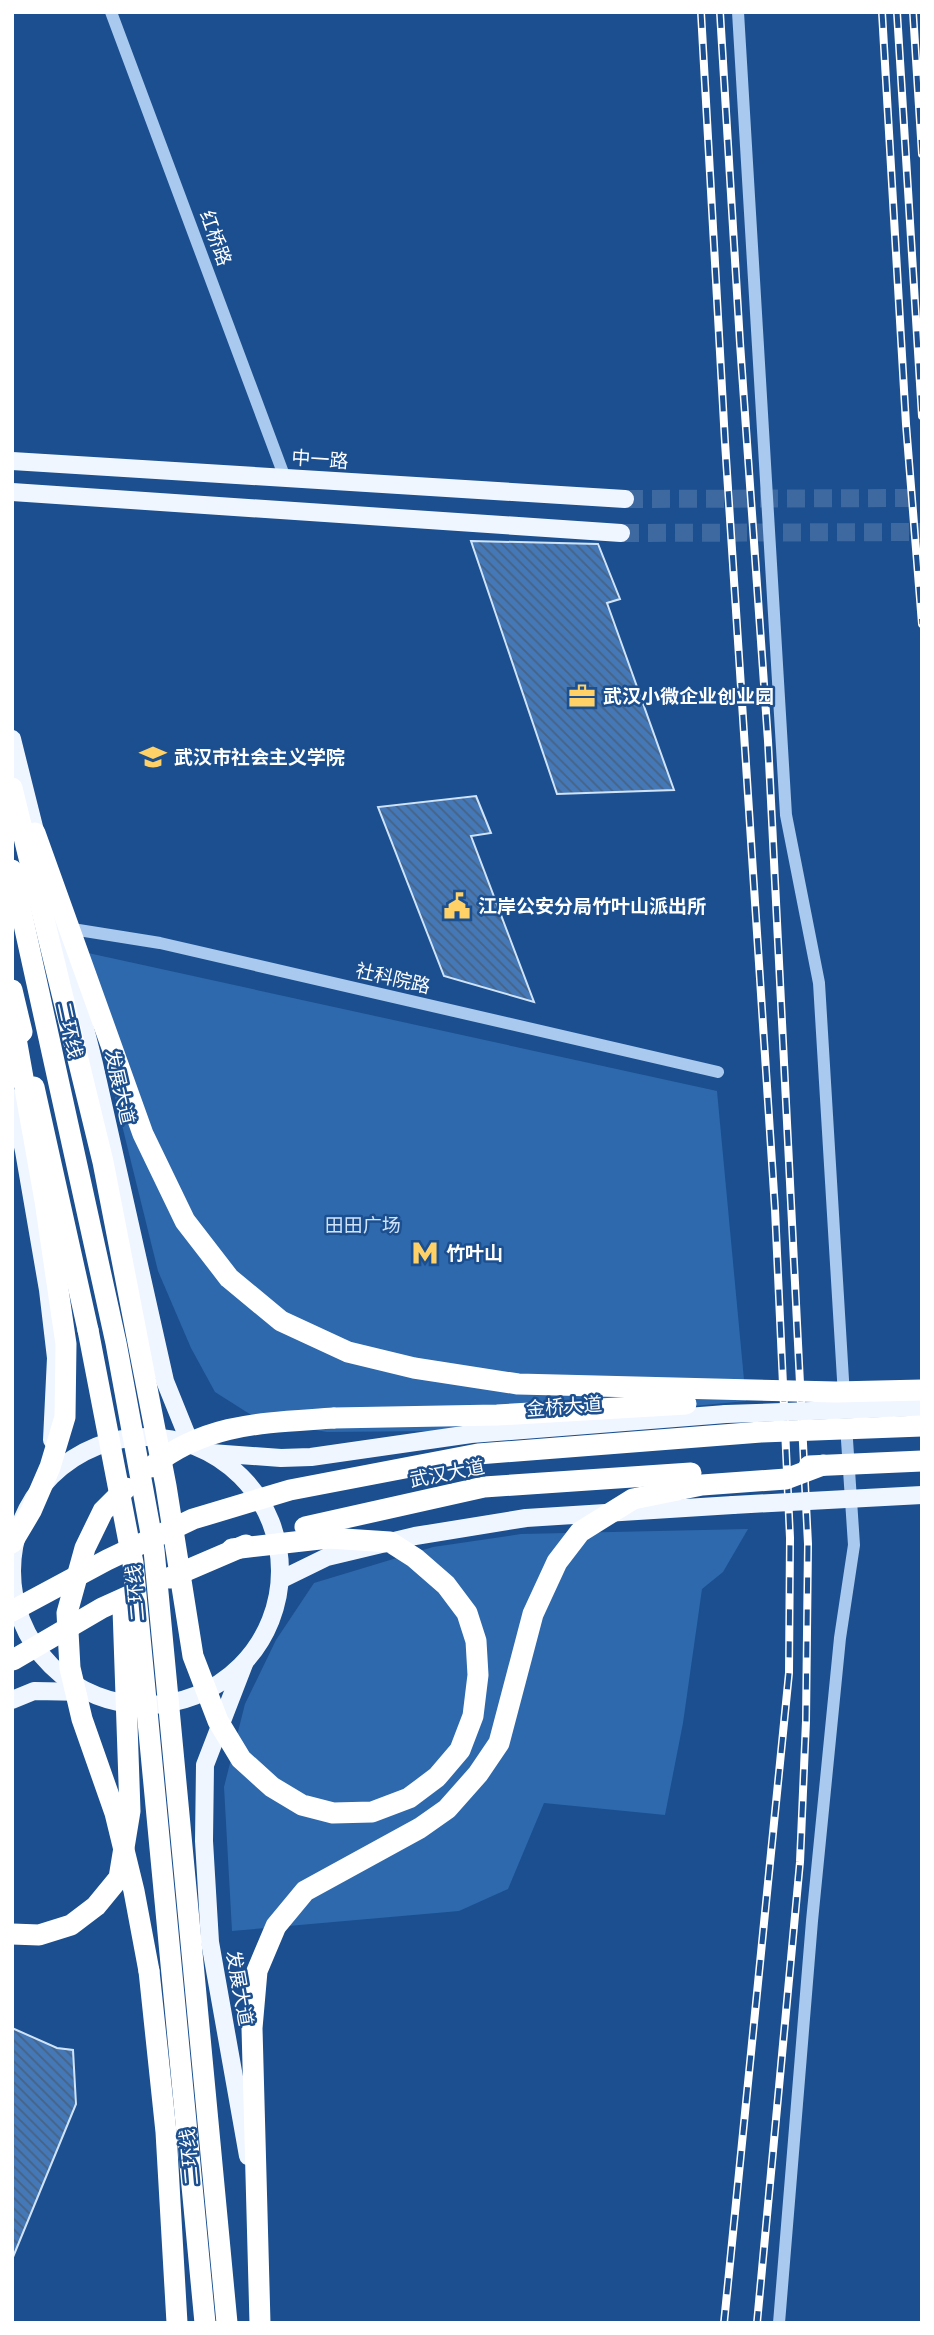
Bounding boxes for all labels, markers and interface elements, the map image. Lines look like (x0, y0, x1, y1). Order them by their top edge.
street label: 红桥路 (194, 207, 238, 269)
street label: 中一路 (291, 444, 349, 474)
office icon: 武汉小微企业创业园 (567, 681, 597, 711)
place label: 武汉小微企业创业园 (603, 683, 774, 709)
school or university icon: 武汉市社会主义学院 (138, 742, 168, 772)
place label: 武汉市社会主义学院 (174, 744, 345, 770)
public building icon: 江岸公安分局竹叶山派出所 (442, 891, 472, 921)
place label: 江岸公安分局竹叶山派出所 (478, 893, 706, 919)
street label: 社科院路 (353, 957, 433, 999)
street label: 二环线 (51, 999, 89, 1061)
street label: 发展大道 (99, 1047, 141, 1127)
park label: 田田广场 (325, 1212, 401, 1238)
metro station icon: 竹叶山 (410, 1238, 440, 1268)
place label: 竹叶山 (446, 1240, 503, 1266)
street label: 金桥大道 (525, 1390, 603, 1422)
street label: 武汉大道 (407, 1453, 487, 1493)
street label: 二环线 (120, 1563, 150, 1623)
street label: 发展大道 (221, 1948, 259, 2028)
street label: 二环线 (174, 2127, 204, 2187)

